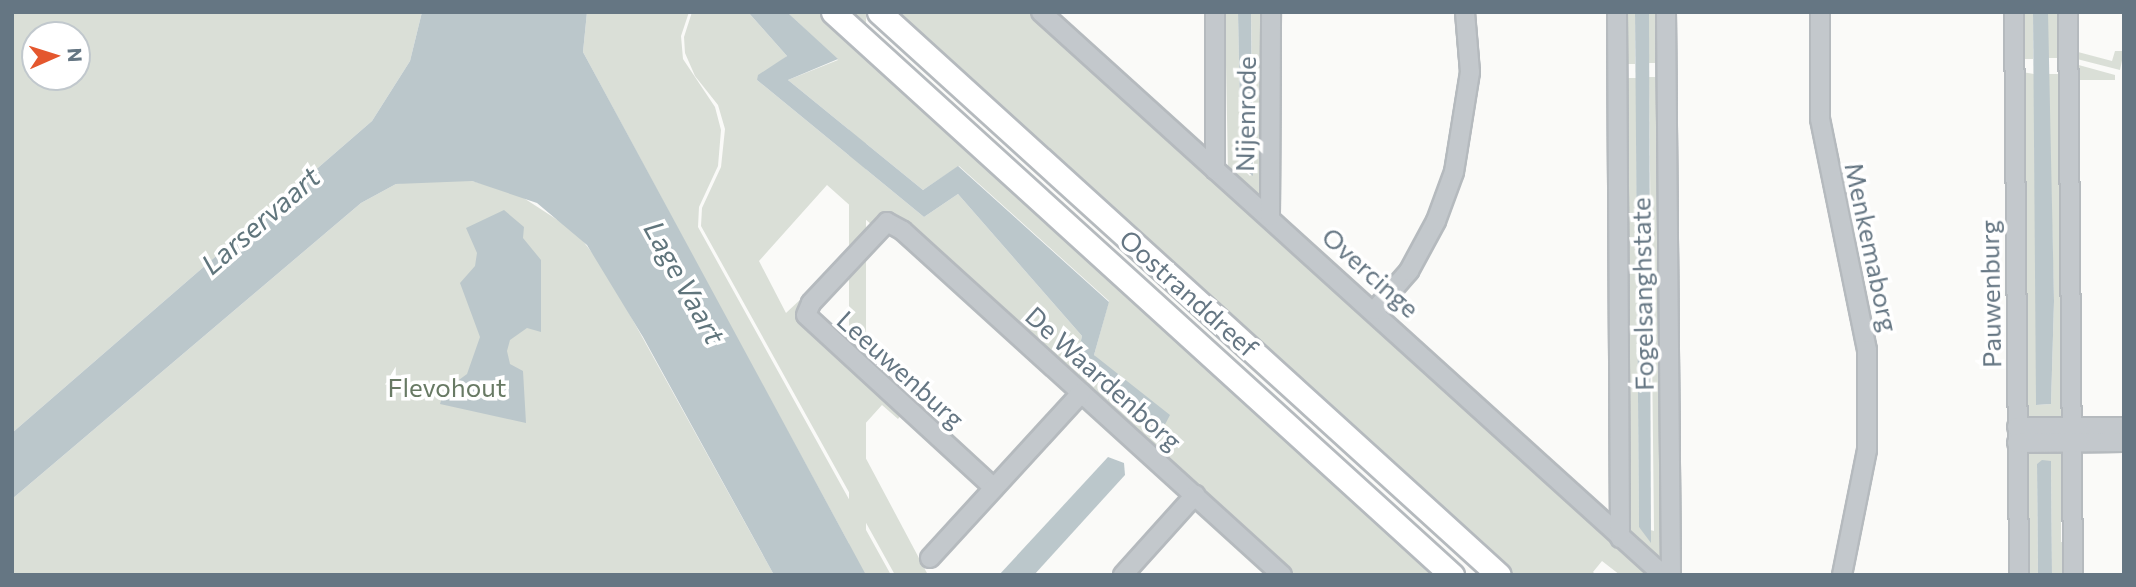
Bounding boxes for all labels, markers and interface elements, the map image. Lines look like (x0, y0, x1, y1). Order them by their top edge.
north arrow (21, 21, 91, 91)
text: N (64, 47, 87, 63)
street label: Nijenrode (1228, 56, 1262, 172)
water label: Larservaart (194, 159, 326, 281)
street label: Menkemaborg (1839, 159, 1905, 335)
street label: Fogelsanghstate (1625, 197, 1659, 391)
water label: Lage Vaart (637, 215, 733, 349)
street label: Overcinge (1316, 220, 1426, 324)
street label: Pauwenburg (1973, 220, 2007, 368)
street label: Oostranddreef (1114, 223, 1264, 363)
street label: De Waardenborg (1020, 300, 1188, 456)
street label: Leeuwenburg (831, 304, 971, 434)
park label: Flevohout (388, 371, 506, 403)

